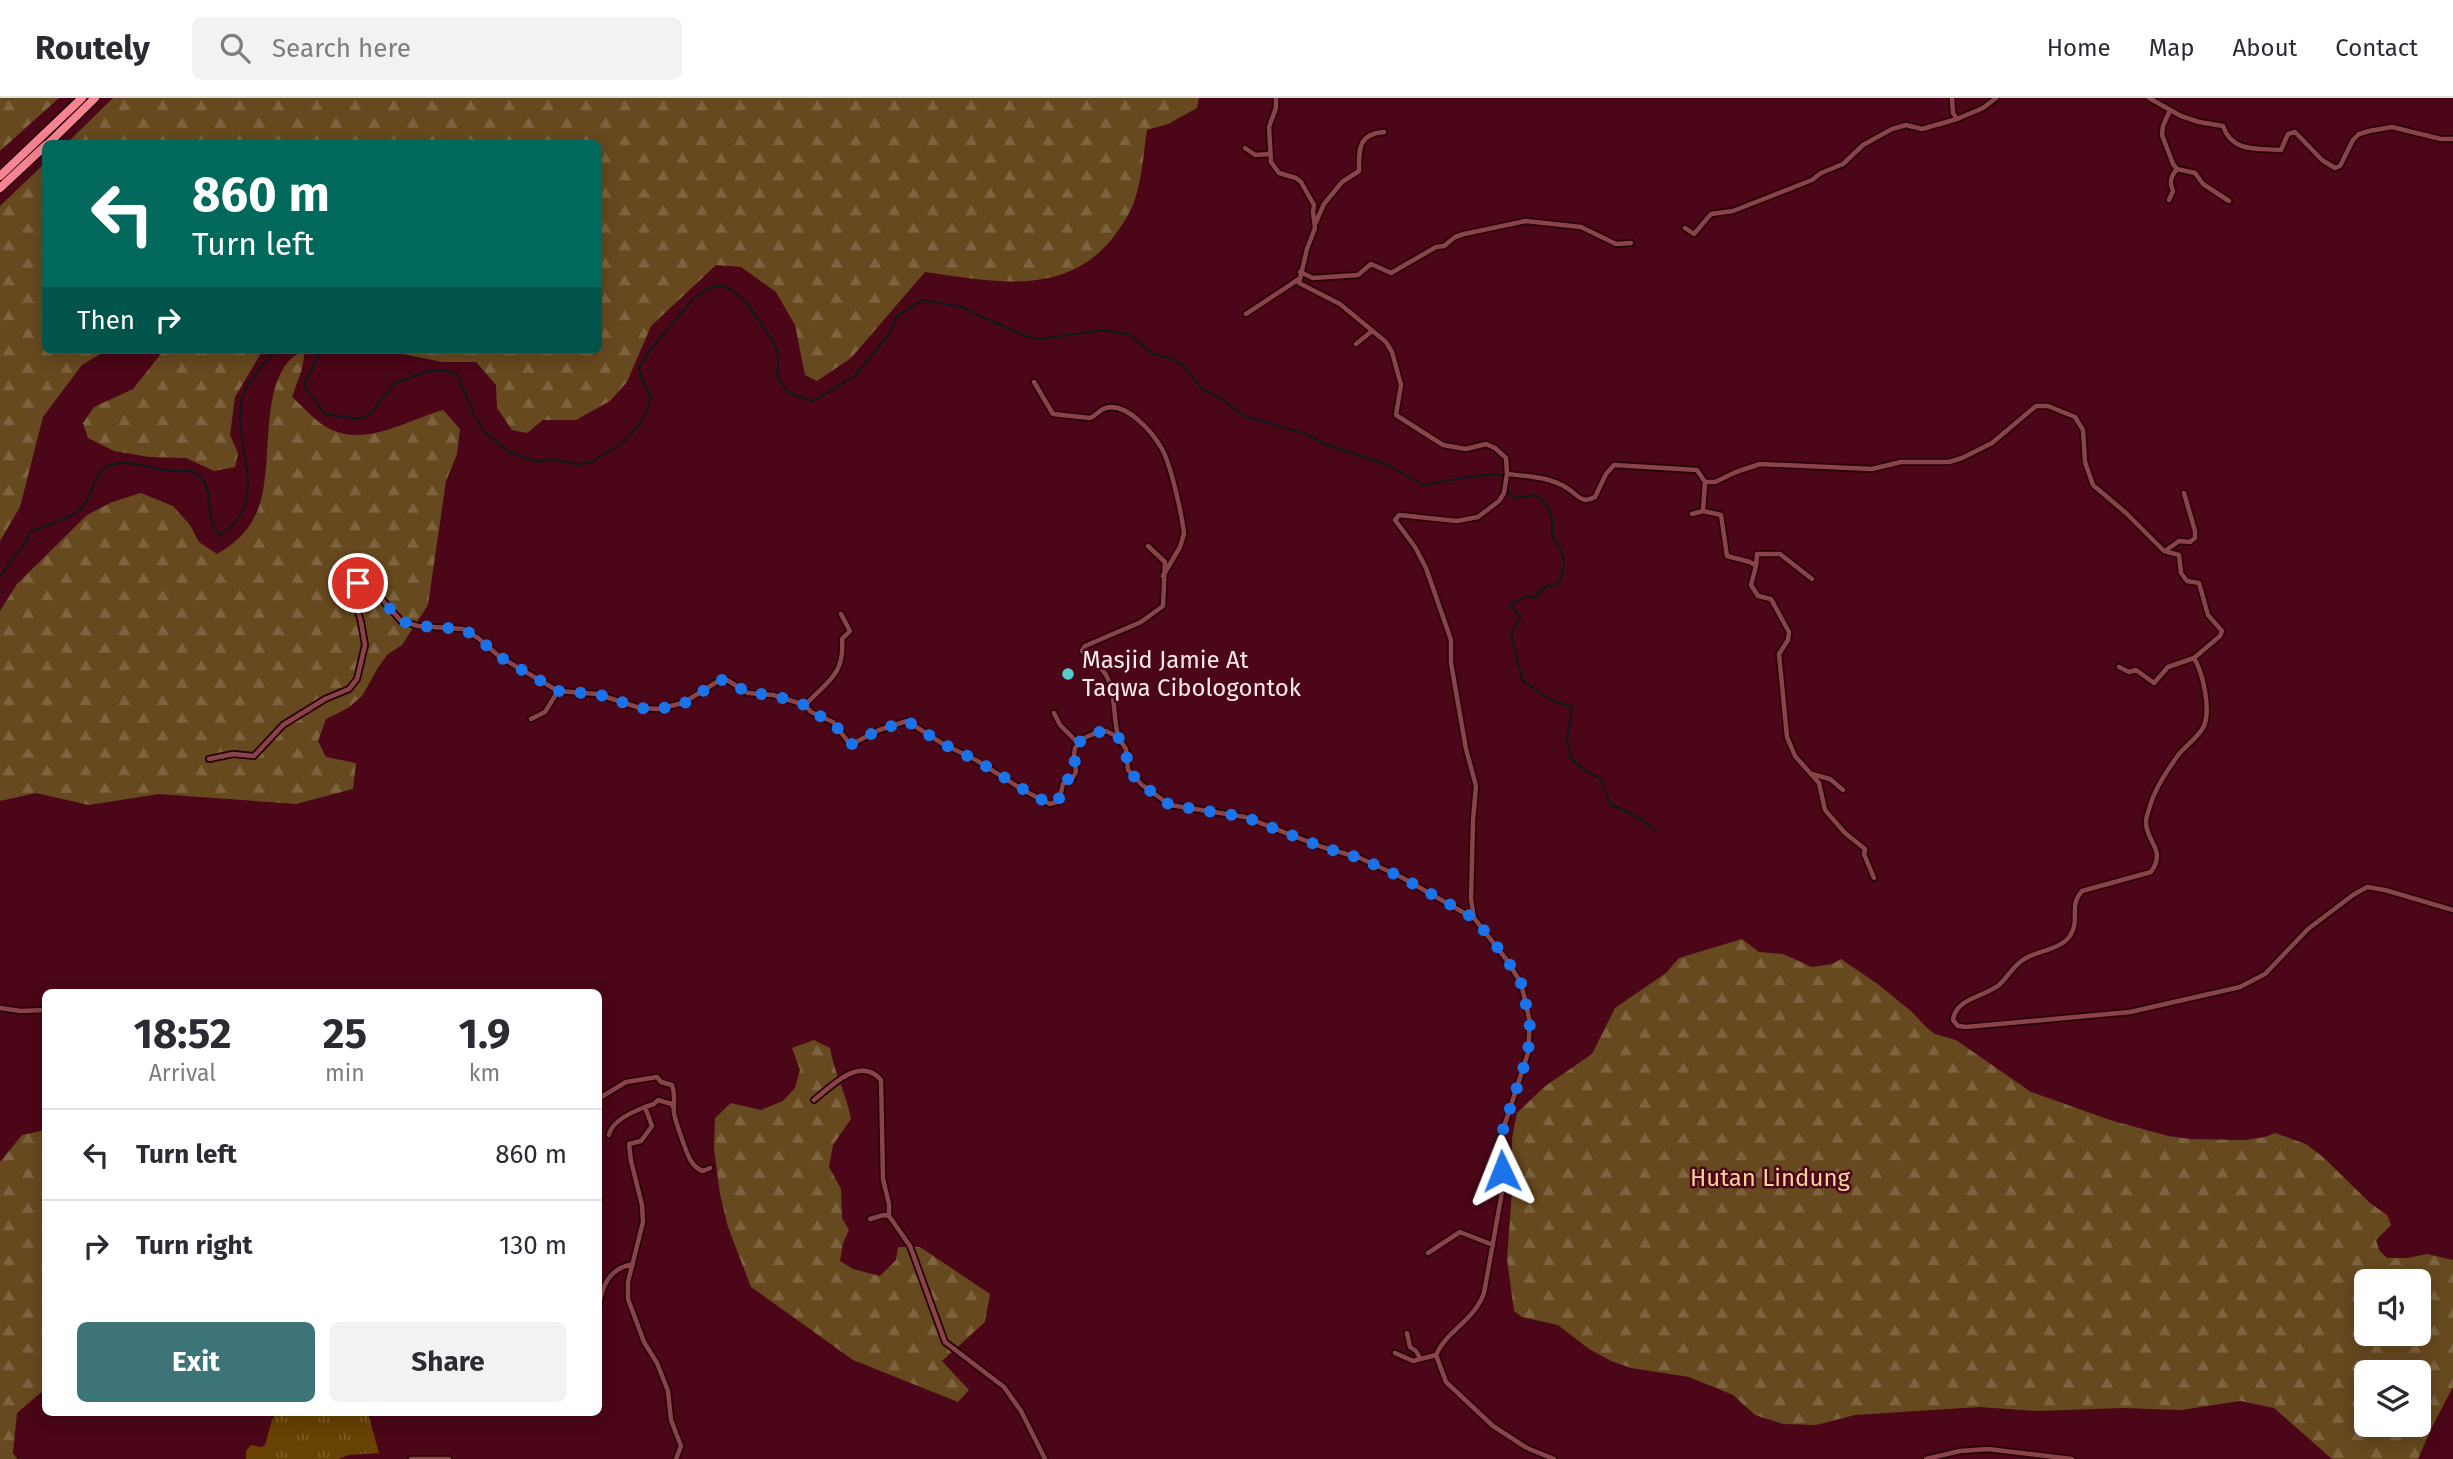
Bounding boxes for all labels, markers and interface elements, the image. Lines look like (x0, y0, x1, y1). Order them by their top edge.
search box (192, 17, 682, 80)
text: Routely (35, 28, 150, 68)
icon: search (216, 29, 254, 67)
text: Search here (272, 33, 411, 64)
text: Home (2047, 34, 2111, 62)
text: Map (2149, 34, 2195, 62)
text: About (2233, 34, 2297, 62)
text: Contact (2335, 34, 2418, 62)
text: 860 m (192, 165, 330, 224)
icon: left (77, 168, 168, 259)
text: Turn left (192, 225, 314, 263)
icon: right (149, 301, 187, 339)
text: Then (77, 305, 135, 336)
pin (328, 553, 388, 613)
icon: arrive (339, 564, 377, 602)
place label: Masjid Jamie At Taqwa Cibologontok (1082, 646, 1302, 702)
marker: Masjid Jamie At Taqwa Cibologontok (1060, 666, 1076, 682)
text: 18:52 (133, 1009, 231, 1059)
text: 25 (323, 1009, 367, 1059)
text: 1.9 (458, 1009, 511, 1059)
text: Arrival (149, 1059, 216, 1087)
text: min (325, 1059, 365, 1087)
text: km (469, 1059, 500, 1087)
position arrow (1465, 1134, 1539, 1208)
icon: left (77, 1136, 115, 1174)
text: Turn left (136, 1139, 237, 1170)
text: 860 m (495, 1139, 567, 1170)
park label: Hutan Lindung (1690, 1164, 1850, 1192)
icon: right (77, 1227, 115, 1265)
text: Turn right (136, 1230, 253, 1261)
text: 130 m (499, 1230, 567, 1261)
map controls (2354, 1269, 2431, 1437)
button: sound (2354, 1269, 2431, 1346)
button: Exit (77, 1322, 315, 1402)
button: Share (329, 1322, 567, 1402)
button: layers (2354, 1360, 2431, 1437)

